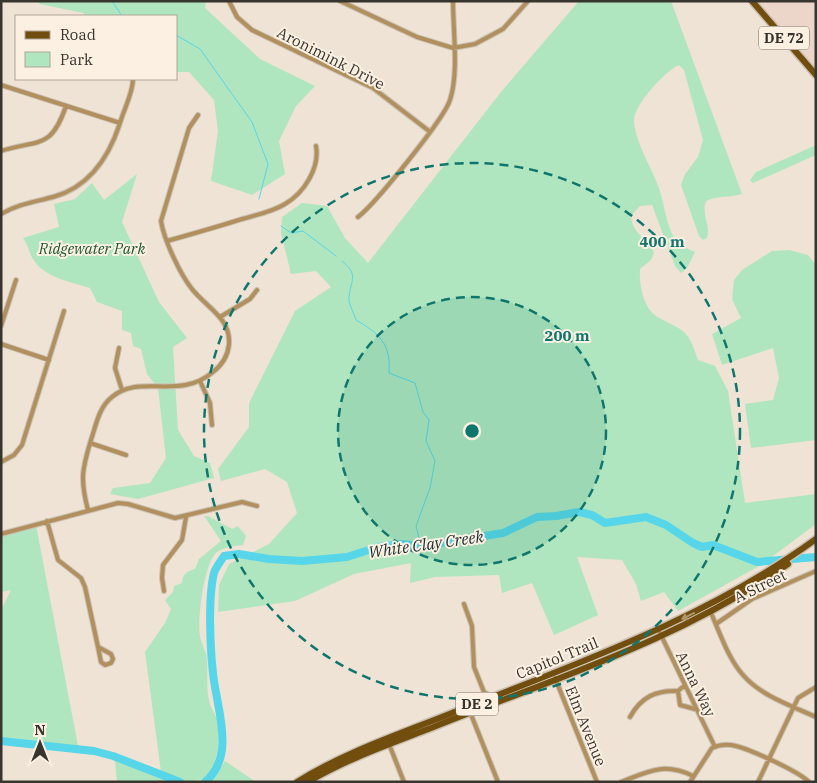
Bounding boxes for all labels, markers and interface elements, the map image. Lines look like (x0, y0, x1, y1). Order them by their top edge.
legend (15, 15, 178, 80)
street label: Aronimink Drive (274, 23, 388, 93)
text: Road (60, 25, 96, 44)
road number: DE 72 (759, 26, 809, 49)
text: Park (60, 50, 93, 69)
text: 400 m (639, 232, 685, 251)
park label: Ridgewater Park (38, 239, 145, 258)
text: 200 m (544, 326, 590, 345)
centre of rings (463, 422, 481, 440)
water label: White Clay Creek (367, 526, 486, 562)
street label: A Street (731, 565, 789, 607)
one-way arrow (681, 612, 695, 620)
street label: Capitol Trail (513, 633, 601, 683)
street label: Anna Way (672, 648, 720, 720)
street label: Elm Avenue (561, 683, 611, 769)
road number: DE 2 (456, 692, 498, 716)
north arrow (15, 718, 65, 768)
text: N (34, 721, 46, 739)

